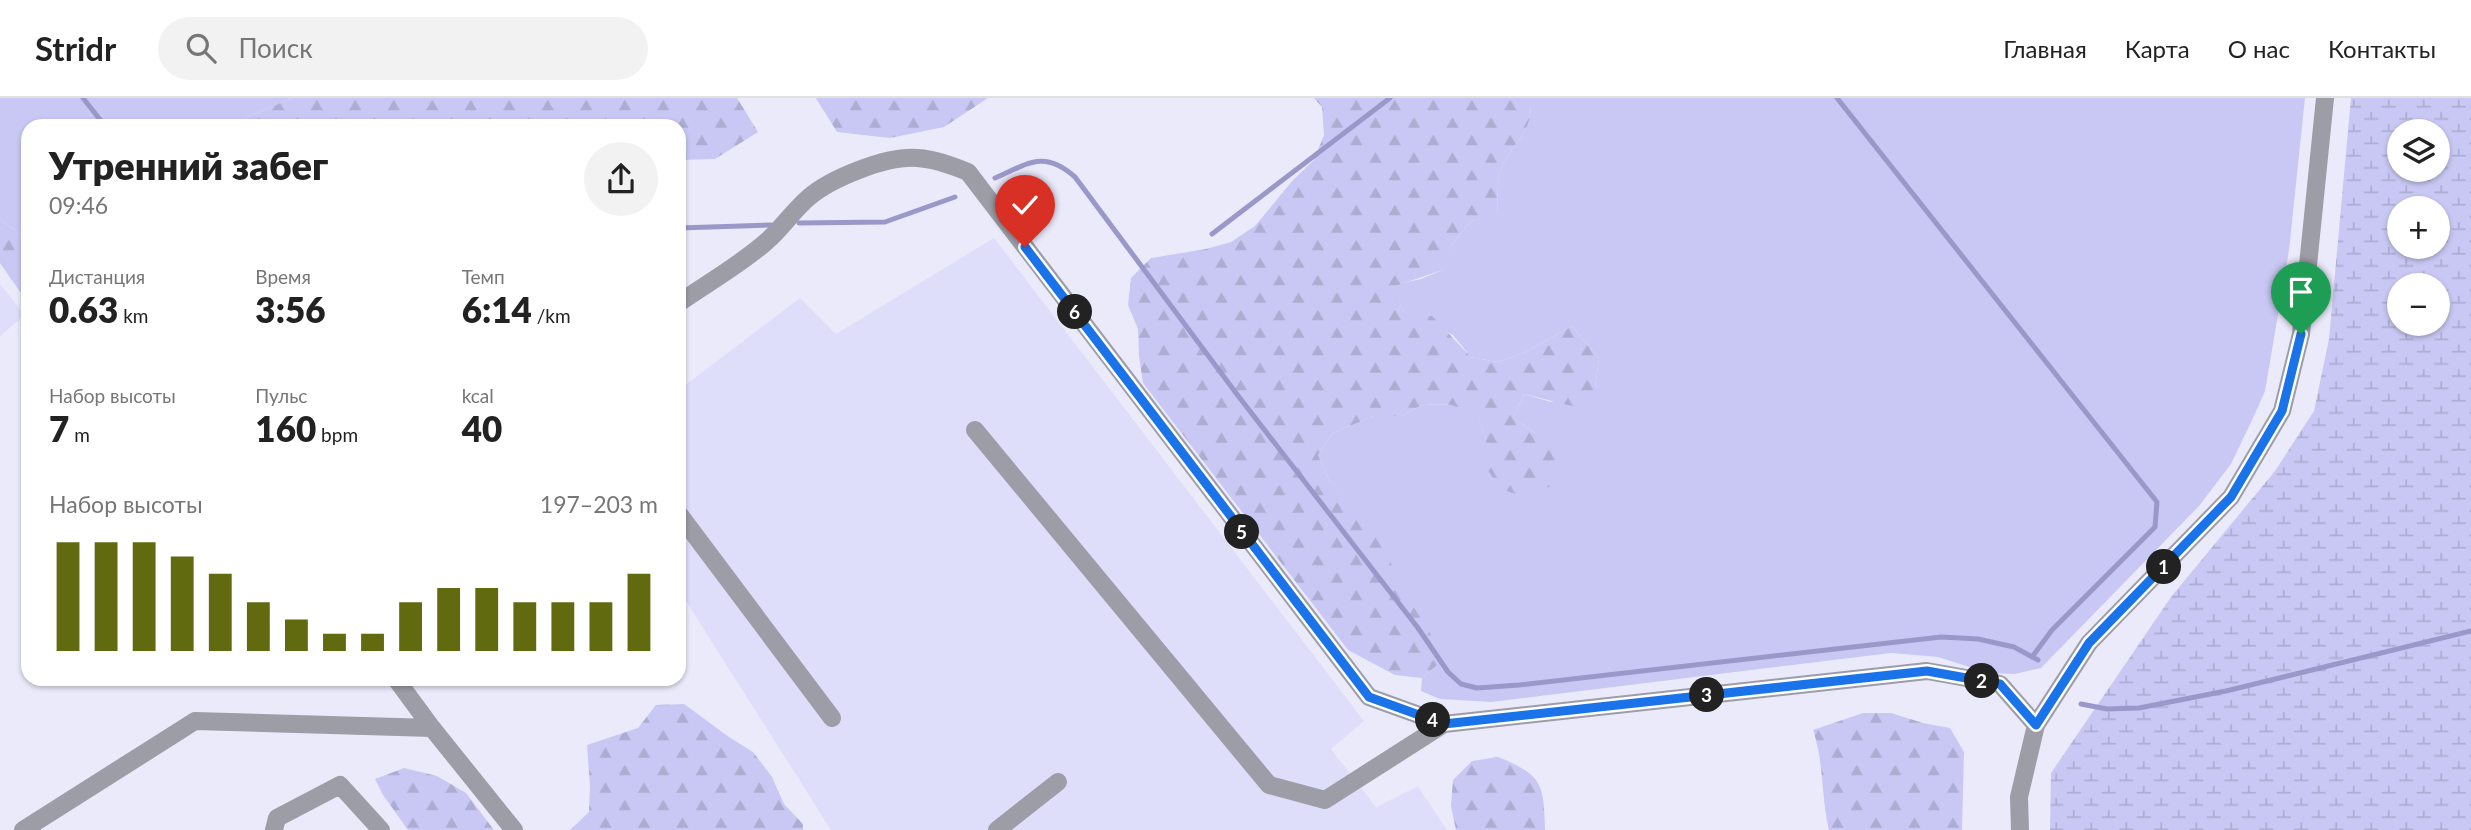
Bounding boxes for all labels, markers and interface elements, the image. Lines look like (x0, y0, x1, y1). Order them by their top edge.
search box (158, 17, 648, 80)
text: Stridr (35, 28, 116, 68)
icon: search (182, 29, 220, 67)
text: Поиск (238, 32, 313, 64)
text: Главная (2003, 34, 2087, 63)
text: Карта (2125, 34, 2190, 63)
text: О нас (2228, 34, 2290, 63)
text: Контакты (2328, 34, 2436, 63)
map controls (2387, 119, 2450, 336)
button: layers (2387, 119, 2450, 182)
text: Утренний забег (49, 142, 328, 188)
button: share (584, 142, 658, 216)
pin (995, 175, 1055, 247)
icon: check (1006, 186, 1044, 224)
text: 09:46 (49, 191, 108, 219)
button: + (2387, 196, 2450, 259)
pin (2271, 262, 2331, 334)
text: Дистанция (49, 265, 145, 288)
text: Время (255, 265, 311, 288)
text: Темп (462, 265, 505, 288)
icon: arrive (2282, 273, 2320, 311)
button: − (2387, 273, 2450, 336)
text: 0.63 (49, 288, 118, 330)
text: 3:56 (255, 288, 326, 330)
text: 6:14 (462, 288, 532, 330)
pin: 6 (1058, 294, 1092, 330)
text: 6 (1069, 300, 1080, 323)
text: km (118, 304, 148, 327)
text: /km (532, 304, 571, 327)
text: Набор высоты (49, 384, 176, 407)
text: Пульс (255, 384, 307, 407)
text: kcal (462, 384, 494, 407)
text: 7 (49, 407, 69, 449)
text: 160 (255, 407, 316, 449)
text: 40 (462, 407, 502, 449)
text: m (69, 423, 90, 446)
text: bpm (316, 423, 358, 446)
text: Набор высоты (49, 490, 203, 518)
text: 197–203 m (540, 490, 658, 518)
pin: 5 (1224, 514, 1260, 550)
text: 5 (1236, 520, 1247, 543)
pin: 1 (2146, 550, 2182, 584)
text: 1 (2158, 555, 2169, 578)
pin: 2 (1965, 664, 2000, 698)
text: 2 (1976, 669, 1987, 692)
pin: 3 (1690, 678, 1724, 712)
text: 3 (1701, 683, 1712, 706)
pin: 4 (1416, 702, 1450, 738)
text: 4 (1427, 708, 1438, 731)

